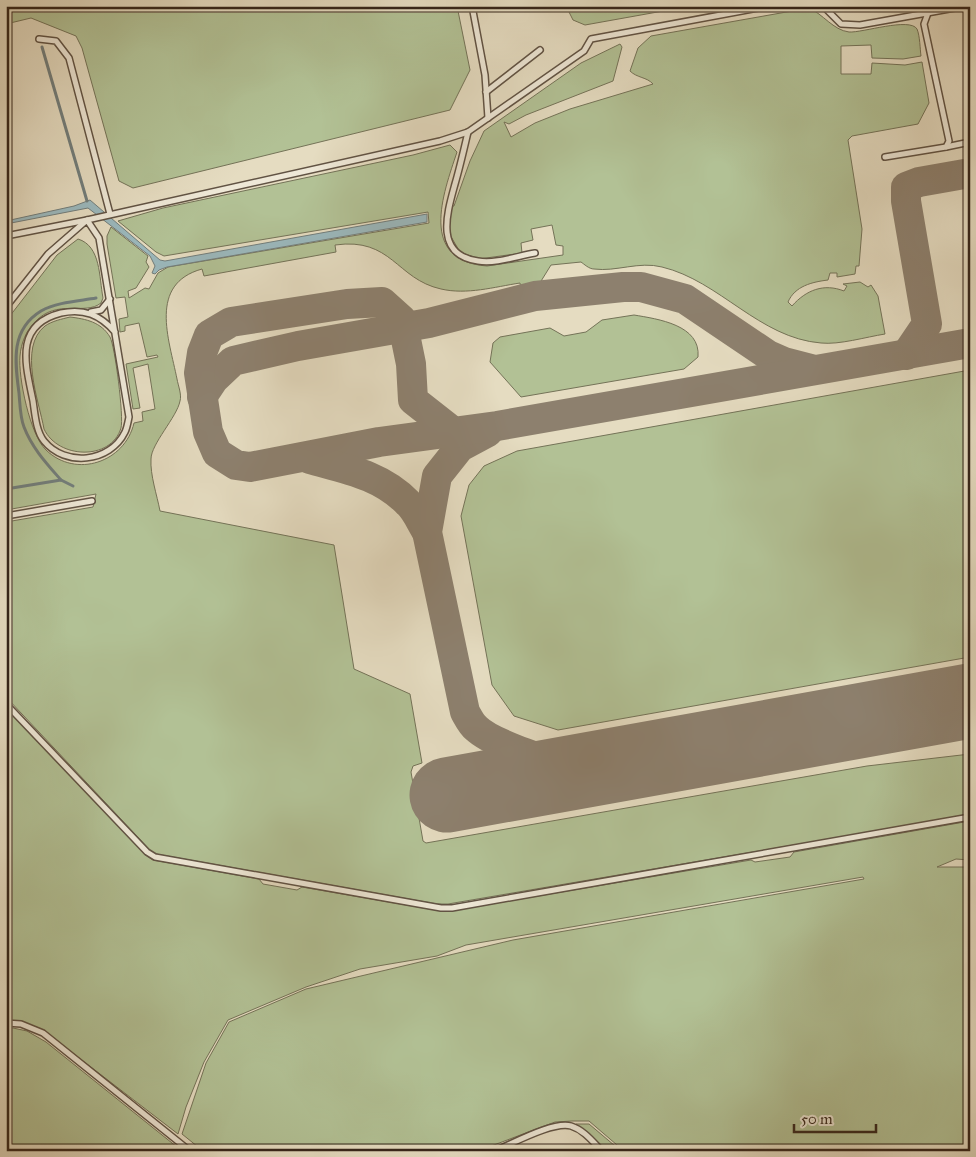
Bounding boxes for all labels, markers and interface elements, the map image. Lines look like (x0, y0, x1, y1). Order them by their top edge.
scale bar (794, 1102, 876, 1134)
text: 50 m (801, 1110, 833, 1128)

